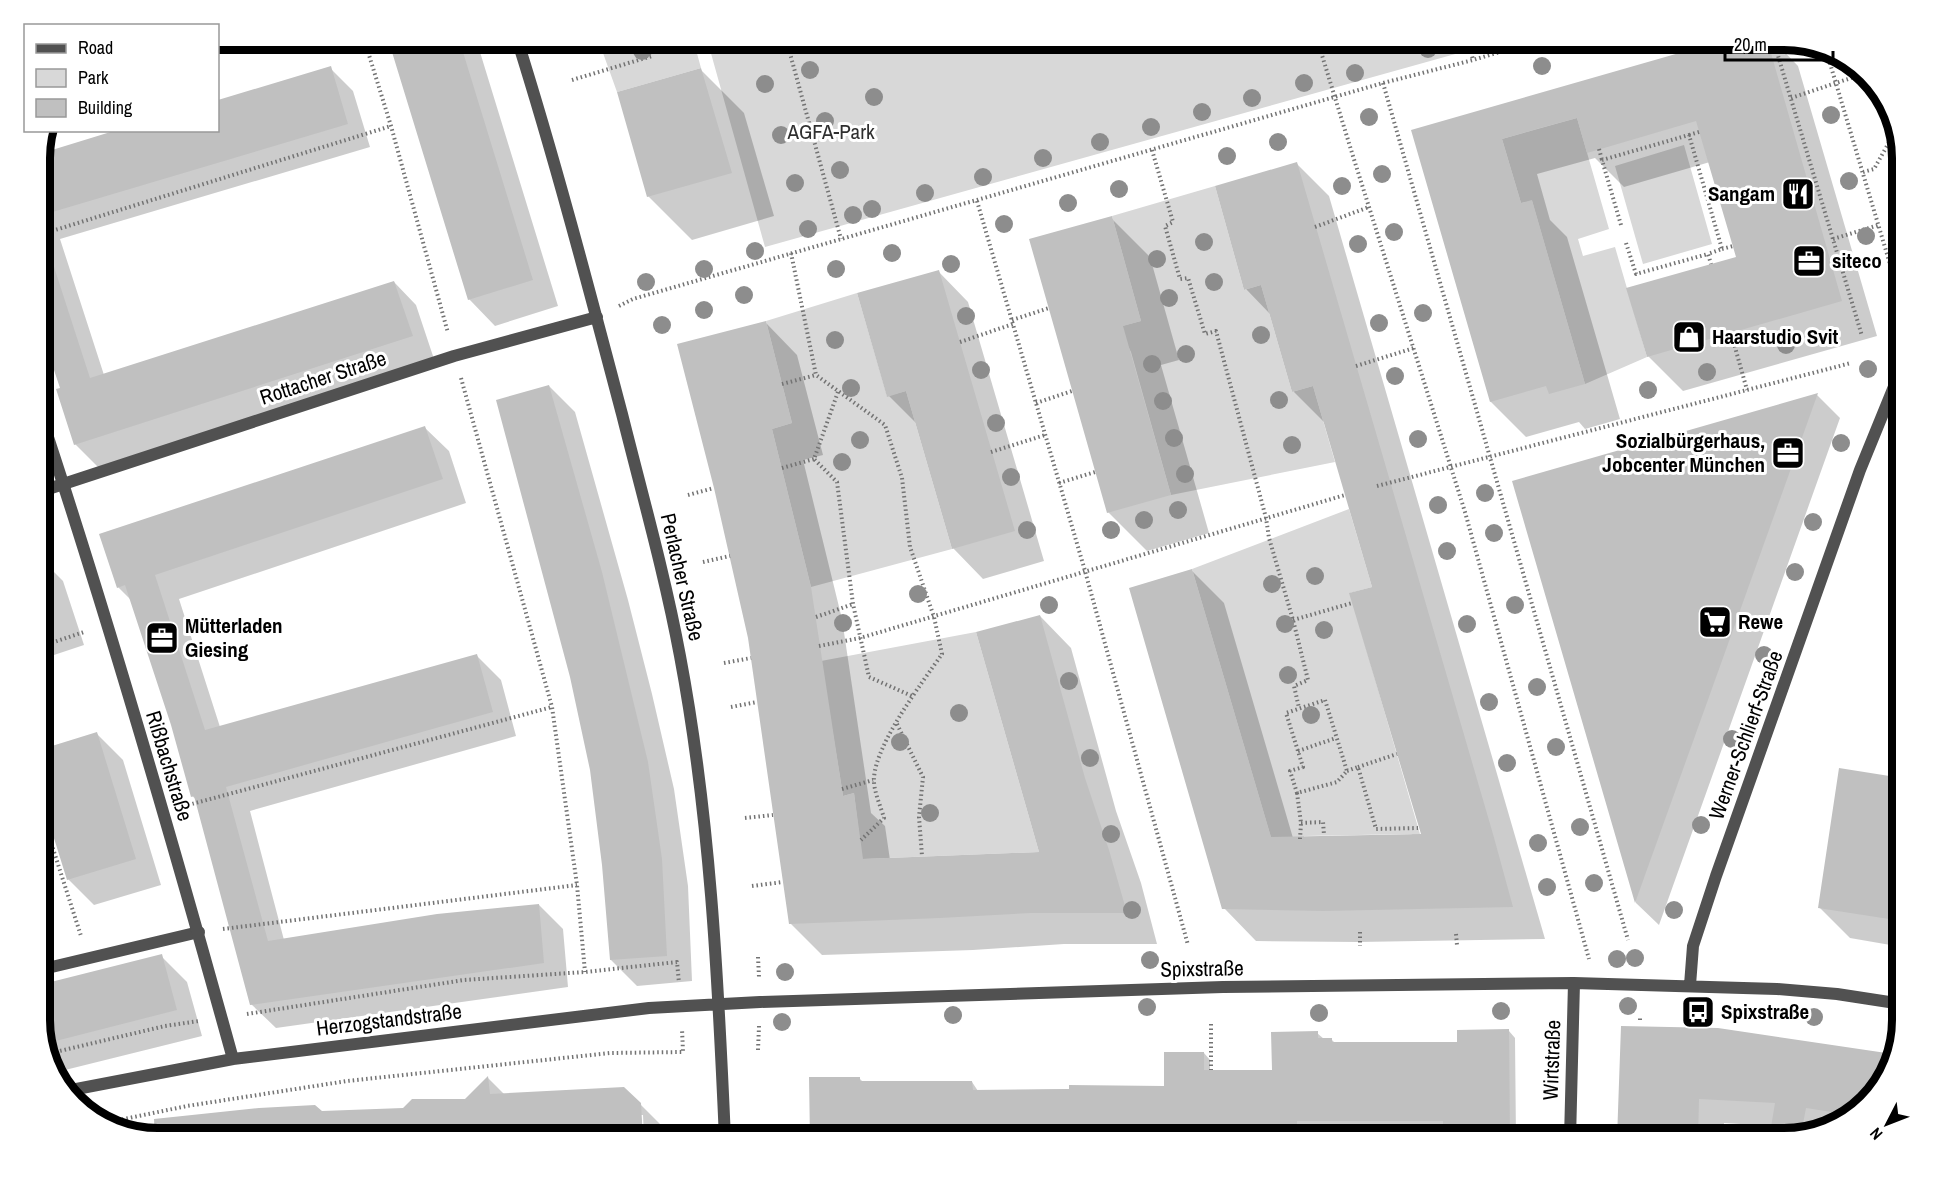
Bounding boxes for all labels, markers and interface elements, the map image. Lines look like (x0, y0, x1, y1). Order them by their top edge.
legend (24, 24, 219, 132)
scale bar (1725, 24, 1833, 62)
text: 20 m (1734, 32, 1767, 57)
text: Road (78, 35, 113, 60)
text: Park (78, 65, 109, 90)
text: Building (78, 95, 133, 120)
park label: AGFA-Park (786, 117, 875, 146)
restaurant icon: Sangam (1780, 176, 1816, 212)
place label: Sangam (1708, 179, 1775, 208)
office icon: siteco (1791, 243, 1827, 279)
place label: siteco (1832, 246, 1882, 275)
shop icon: Haarstudio Svit (1671, 319, 1707, 355)
place label: Haarstudio Svit (1712, 322, 1839, 351)
street label: Rottacher Straße (256, 343, 390, 412)
place label: Sozialbürgerhaus, Jobcenter München (1602, 426, 1765, 479)
office icon: Sozialbürgerhaus, Jobcenter München (1770, 435, 1806, 471)
street label: Perlacher Straße (654, 510, 711, 644)
supermarket icon: Rewe (1697, 604, 1733, 640)
place label: Rewe (1738, 607, 1783, 636)
place label: Mütterladen Giesing (185, 611, 283, 664)
office icon: Mütterladen Giesing (144, 620, 180, 656)
street label: Werner-Schlierf-Straße (1702, 646, 1790, 823)
street label: Rißbachstraße (139, 707, 200, 825)
street label: Spixstraße (1160, 953, 1244, 984)
bus stop icon: Spixstraße (1680, 994, 1716, 1030)
street label: Herzogstandstraße (314, 996, 463, 1043)
place label: Spixstraße (1721, 997, 1809, 1026)
street label: Wirtstraße (1536, 1019, 1567, 1101)
north arrow (1857, 1094, 1917, 1154)
text: N (1865, 1123, 1887, 1145)

